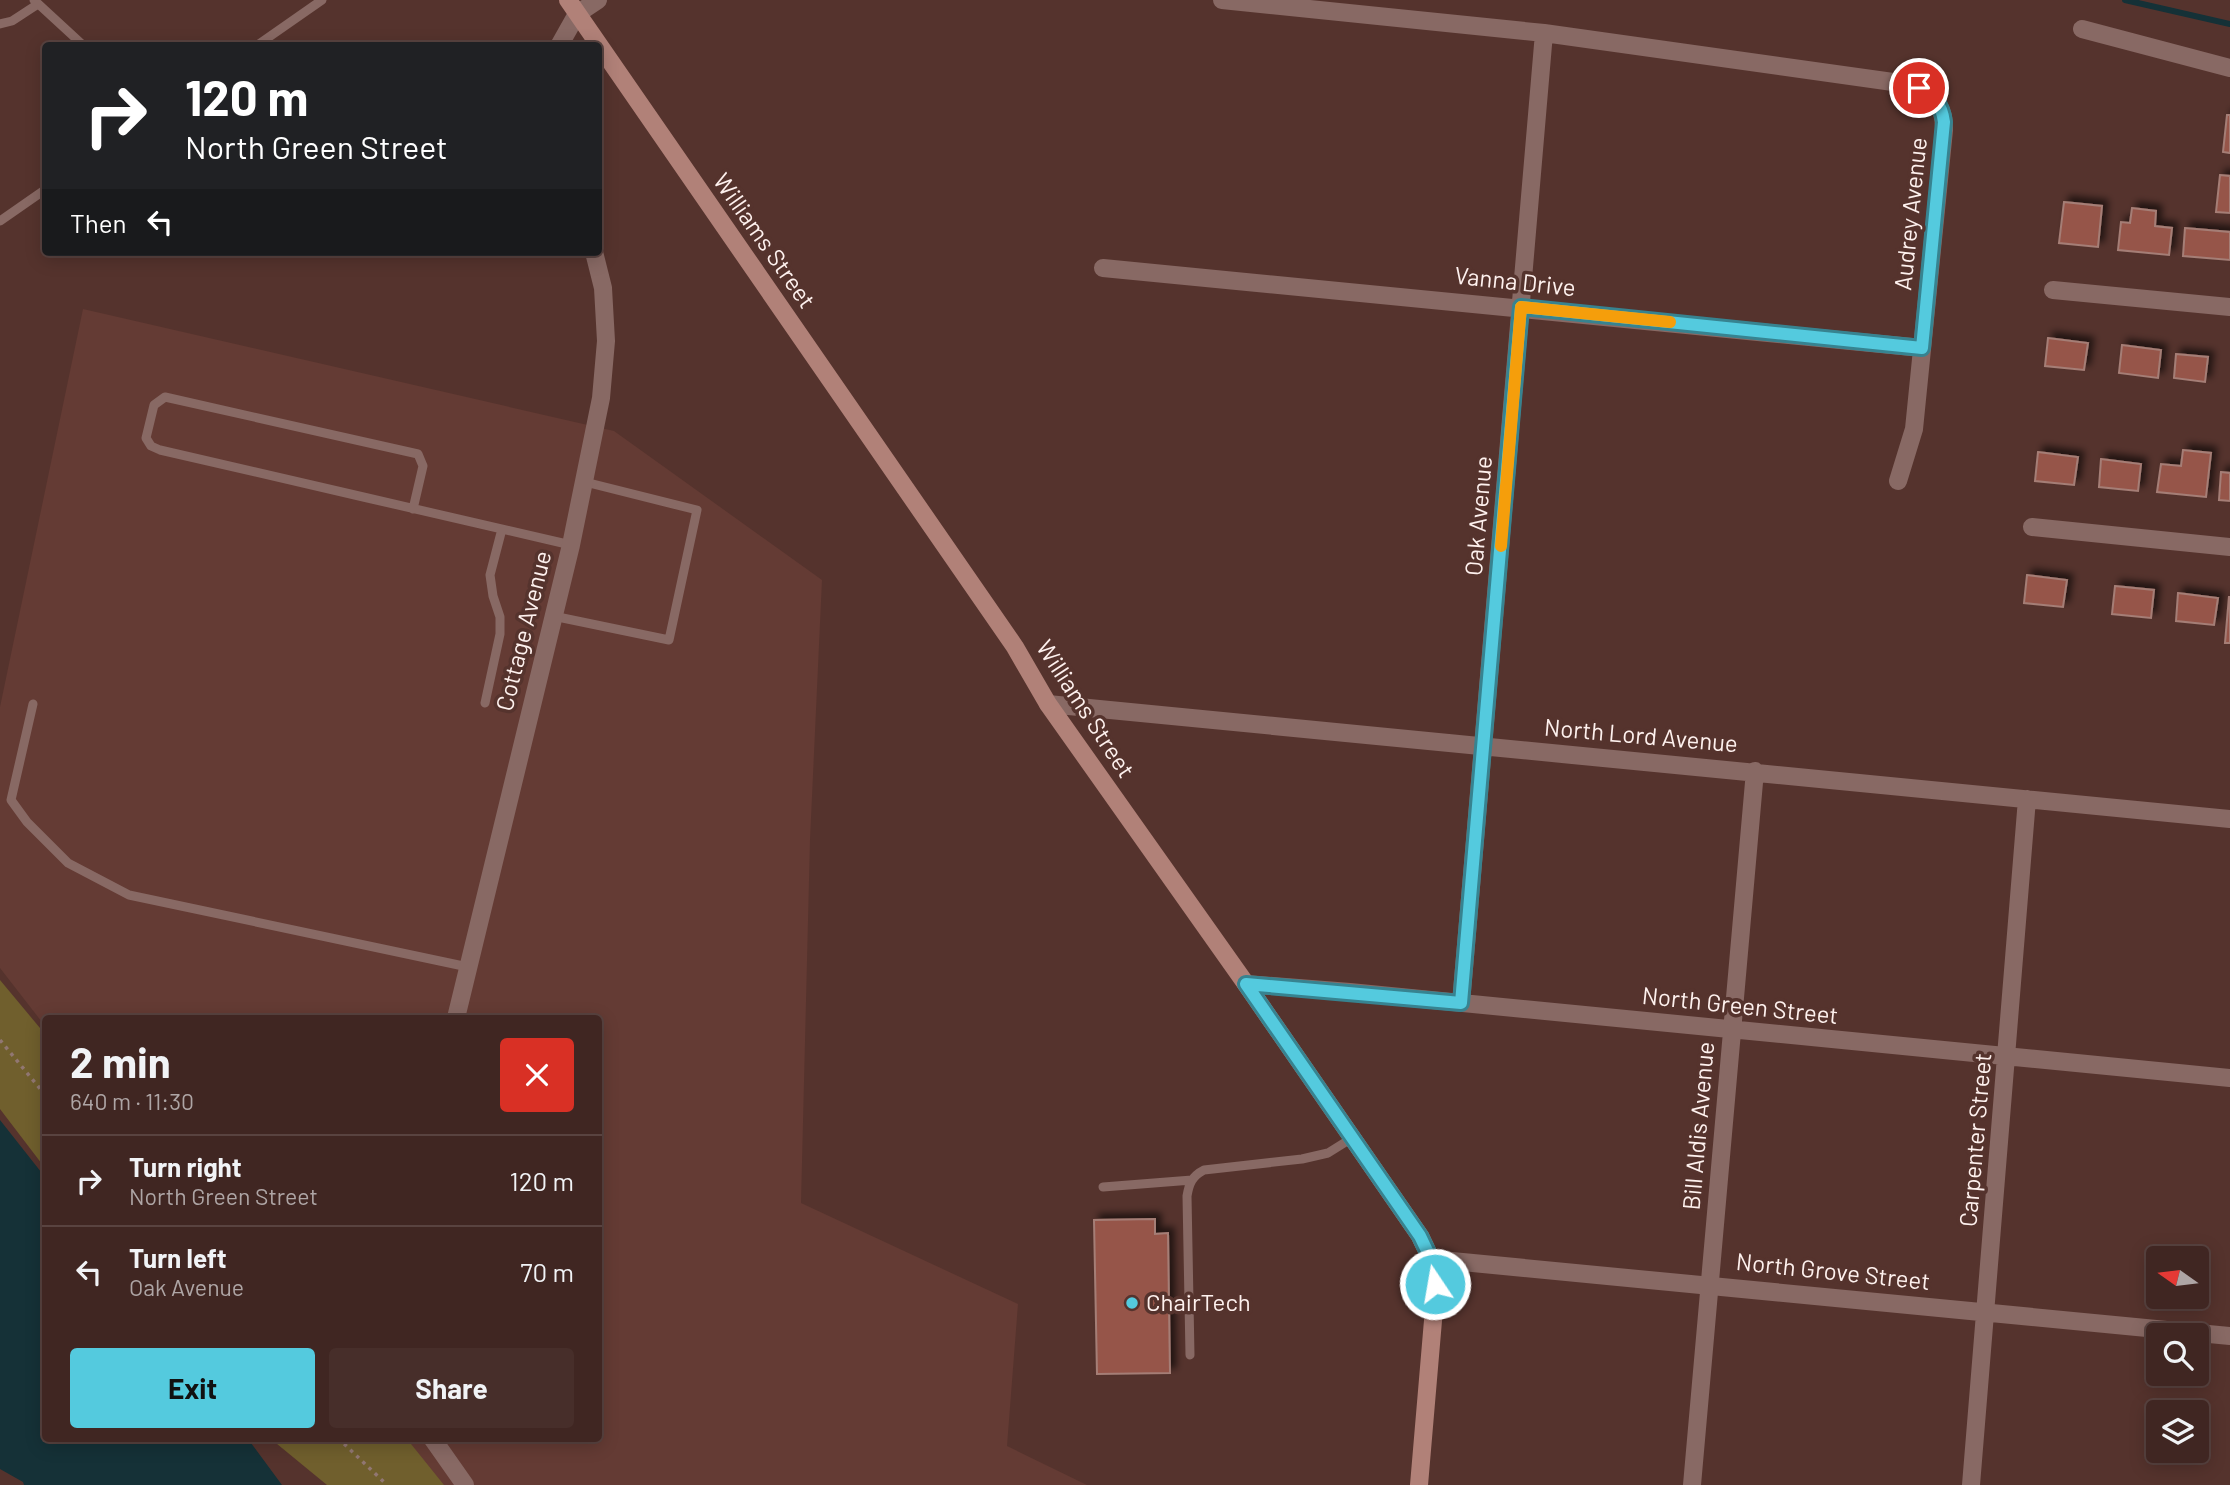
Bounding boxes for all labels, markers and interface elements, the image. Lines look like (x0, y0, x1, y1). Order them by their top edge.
pin (1889, 58, 1949, 118)
text: 120 m (185, 67, 308, 126)
icon: arrive (1900, 69, 1938, 107)
icon: right (70, 70, 161, 161)
text: North Green Street (185, 127, 448, 165)
street label: Audrey Avenue (1887, 136, 1932, 292)
street label: Williams Street (708, 167, 823, 313)
icon: left (141, 203, 179, 241)
text: Then (70, 207, 127, 238)
street label: Vanna Drive (1453, 260, 1577, 301)
street label: Oak Avenue (1458, 455, 1497, 577)
street label: Cottage Avenue (489, 548, 556, 714)
street label: Williams Street (1031, 634, 1142, 782)
street label: North Lord Avenue (1543, 712, 1739, 757)
street label: North Green Street (1641, 980, 1840, 1029)
text: 2 min (70, 1036, 171, 1086)
button: close (500, 1038, 574, 1112)
street label: Bill Aldis Avenue (1676, 1040, 1719, 1211)
street label: Carpenter Street (1952, 1052, 1997, 1228)
text: 640 m · 11:30 (70, 1087, 194, 1115)
text: Turn right (129, 1151, 242, 1182)
icon: right (70, 1162, 108, 1200)
text: 120 m (510, 1165, 574, 1196)
text: North Green Street (129, 1182, 318, 1210)
text: Turn left (129, 1242, 227, 1273)
street label: North Grove Street (1735, 1246, 1932, 1295)
north arrow (2146, 1246, 2208, 1309)
map controls (2146, 1246, 2209, 1463)
position arrow (1398, 1247, 1472, 1321)
icon: left (70, 1253, 108, 1291)
text: 70 m (520, 1256, 574, 1287)
text: Oak Avenue (129, 1273, 244, 1301)
place label: ChairTech (1146, 1287, 1251, 1316)
marker: ChairTech (1124, 1295, 1140, 1311)
button: search (2146, 1323, 2209, 1386)
button: Exit (70, 1348, 315, 1428)
button: Share (329, 1348, 574, 1428)
button: layers (2146, 1400, 2209, 1463)

